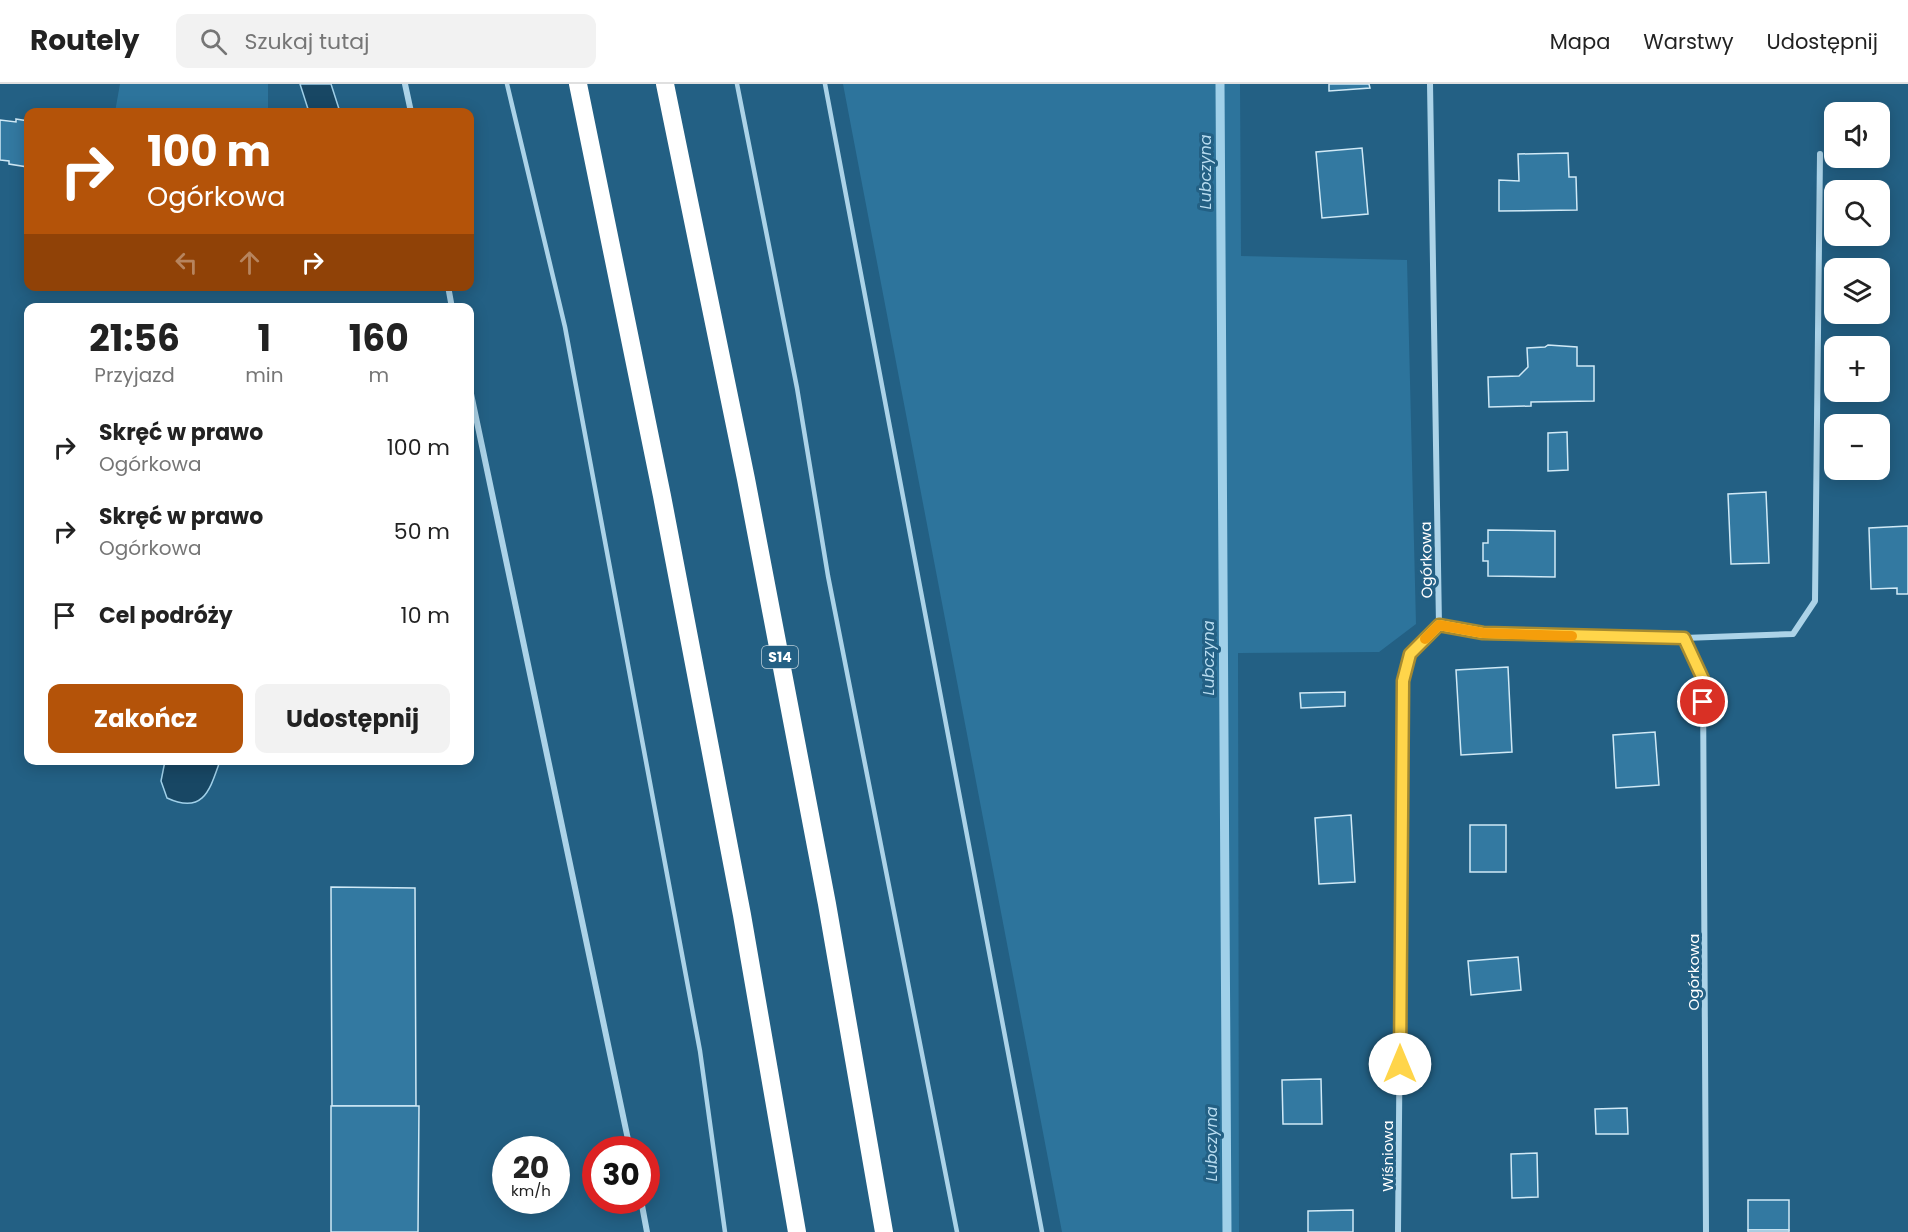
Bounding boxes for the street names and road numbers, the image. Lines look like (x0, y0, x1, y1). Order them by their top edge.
street label: Ogórkowa (1415, 521, 1437, 599)
road number: S14 (762, 646, 798, 668)
street label: Ogórkowa (1683, 934, 1704, 1010)
street label: Wiśniowa (1377, 1120, 1398, 1192)

